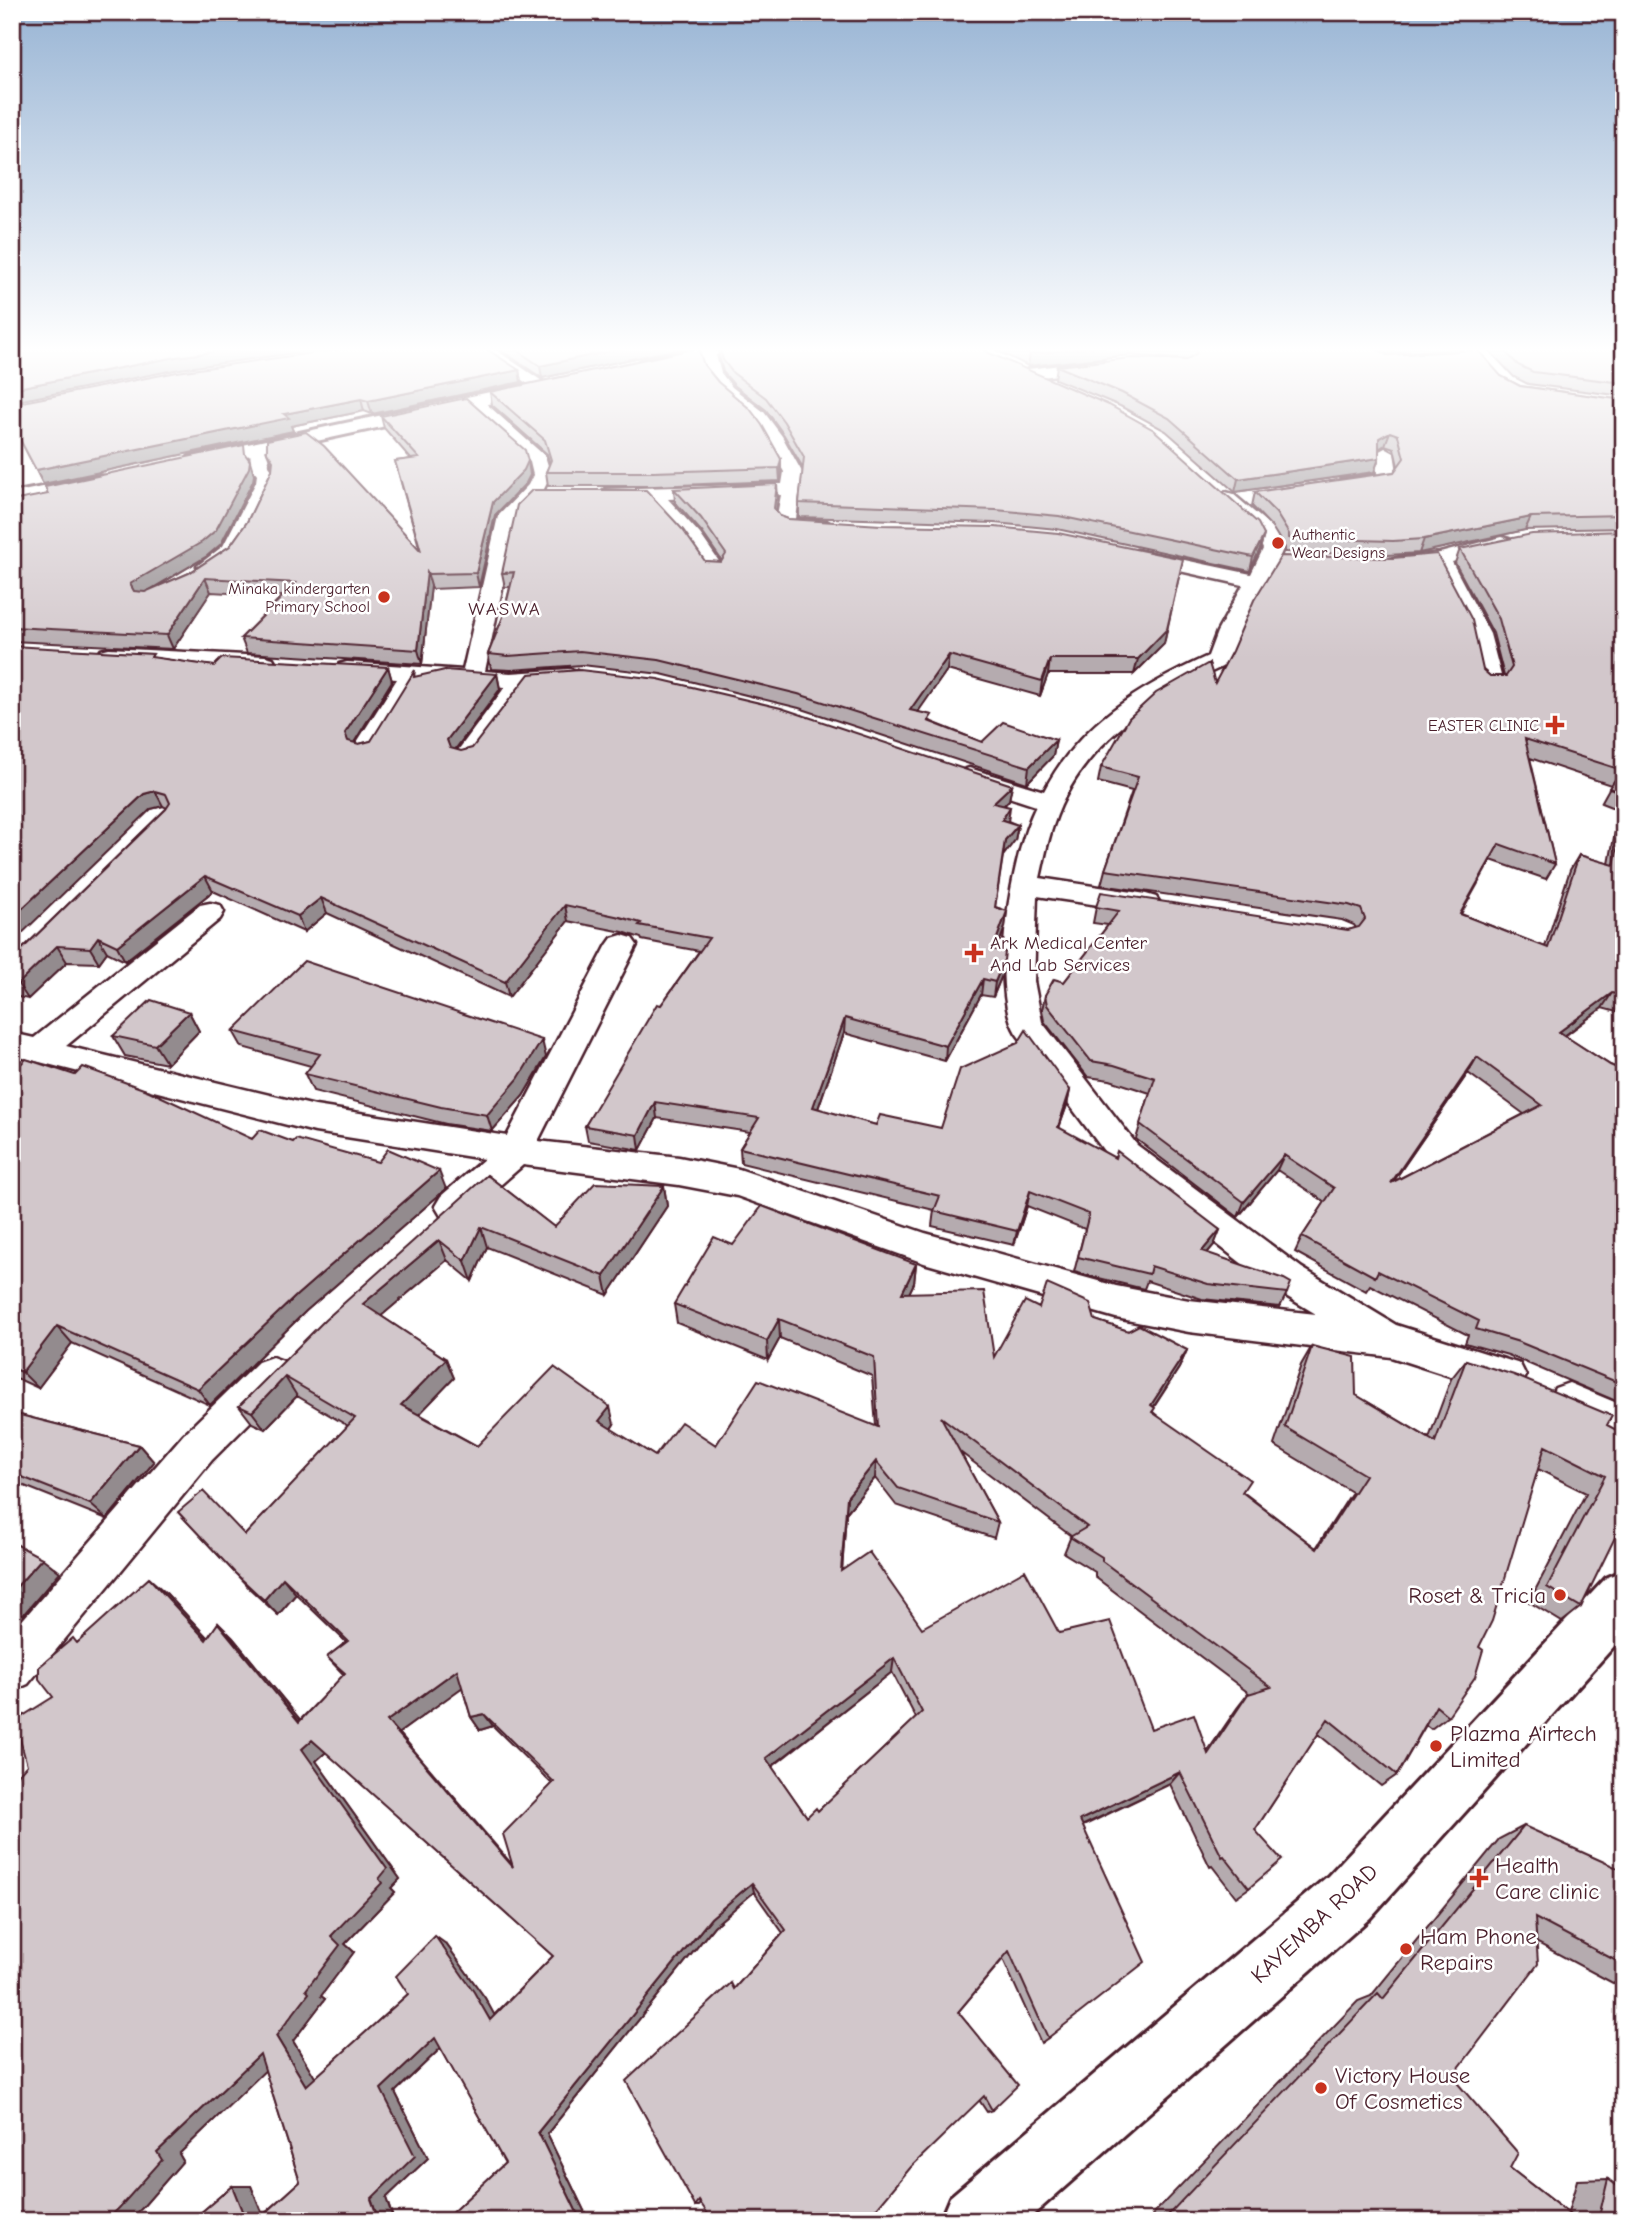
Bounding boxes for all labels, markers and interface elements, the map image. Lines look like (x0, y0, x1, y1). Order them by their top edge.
place label: Authentic Wear Designs (1292, 526, 1385, 562)
marker: Authentic Wear Designs (1270, 535, 1286, 551)
place label: Minaka kindergarten Primary School (228, 580, 370, 616)
marker: Minaka kindergarten Primary School (376, 589, 392, 605)
district label: WASWA (468, 598, 542, 620)
marker: EASTER CLINIC (1545, 715, 1565, 735)
place label: EASTER CLINIC (1428, 717, 1539, 735)
place label: Ark Medical Center And Lab Services (990, 932, 1148, 976)
marker: Ark Medical Center And Lab Services (964, 943, 984, 963)
place label: Roset & Tricia (1408, 1582, 1546, 1609)
marker: Roset & Tricia (1552, 1587, 1568, 1603)
place label: Plazma Airtech Limited (1450, 1720, 1597, 1773)
marker: Plazma Airtech Limited (1428, 1738, 1444, 1754)
place label: Health Care clinic (1495, 1852, 1599, 1905)
street label: KAYEMBA ROAD (1245, 1858, 1383, 1989)
marker: Health Care clinic (1469, 1868, 1489, 1888)
place label: Ham Phone Repairs (1420, 1923, 1537, 1976)
marker: Ham Phone Repairs (1398, 1941, 1414, 1957)
place label: Victory House Of Cosmetics (1335, 2062, 1470, 2115)
marker: Victory House Of Cosmetics (1313, 2080, 1329, 2096)

